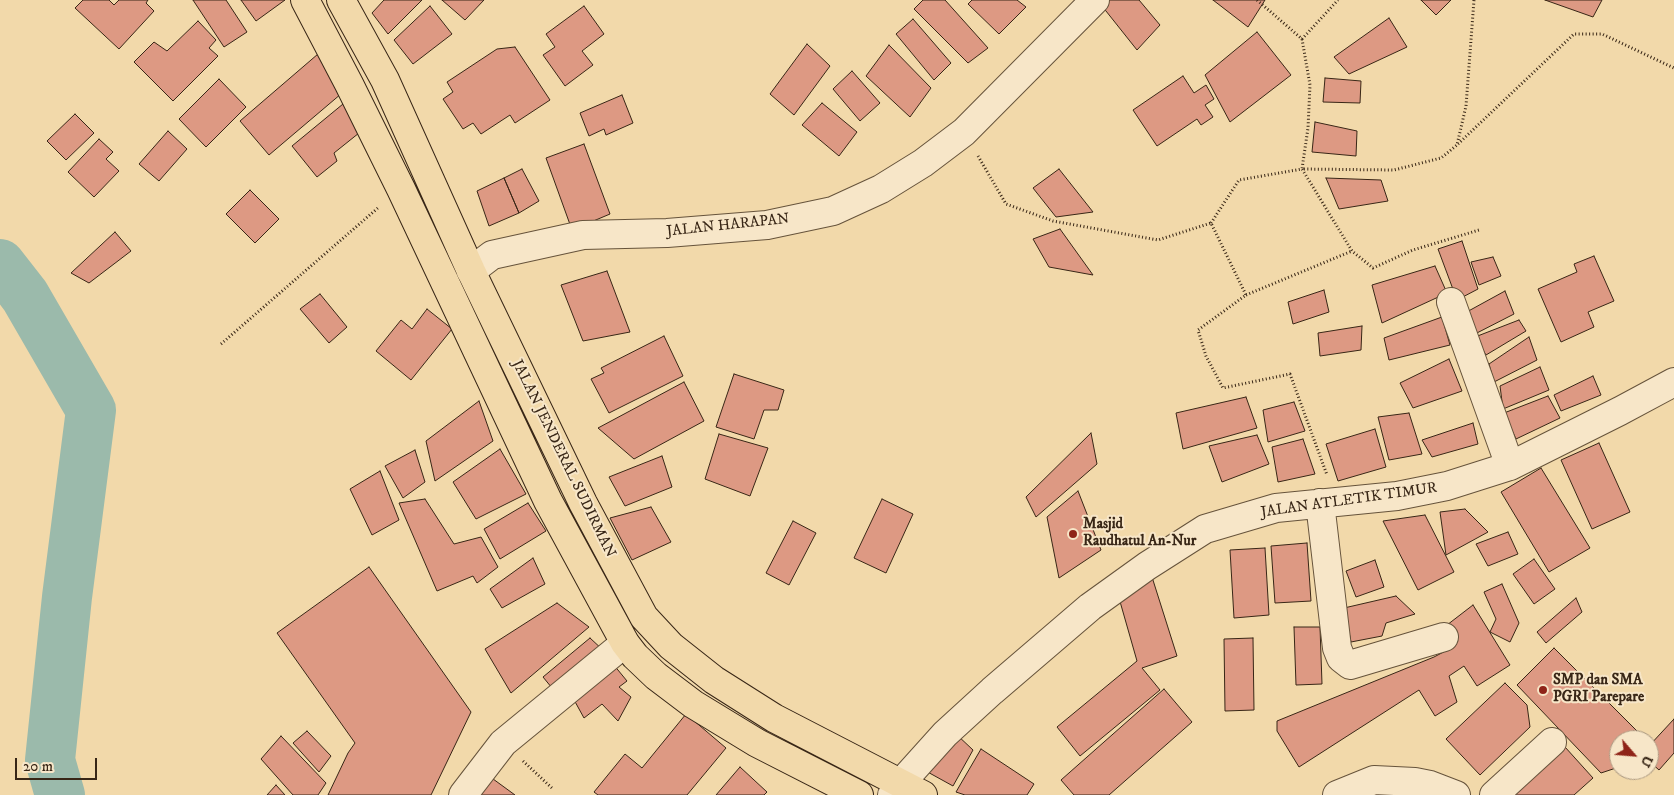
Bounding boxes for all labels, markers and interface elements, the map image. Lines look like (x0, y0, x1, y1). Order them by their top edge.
street label: JALAN HARAPAN (666, 211, 790, 241)
street label: JALAN JENDERAL SUDIRMAN (507, 357, 619, 561)
street label: JALAN ATLETIK TIMUR (1260, 480, 1438, 522)
place label: Masjid Raudhatul An-Nur (1083, 516, 1196, 551)
marker: Masjid Raudhatul An-Nur (1067, 528, 1079, 540)
place label: SMP dan SMA PGRI Parepare (1553, 672, 1644, 707)
marker: SMP dan SMA PGRI Parepare (1537, 684, 1549, 696)
north arrow (1609, 730, 1659, 780)
scale bar (18, 748, 100, 780)
text: U (1636, 752, 1657, 770)
text: 20 m (23, 757, 53, 776)

